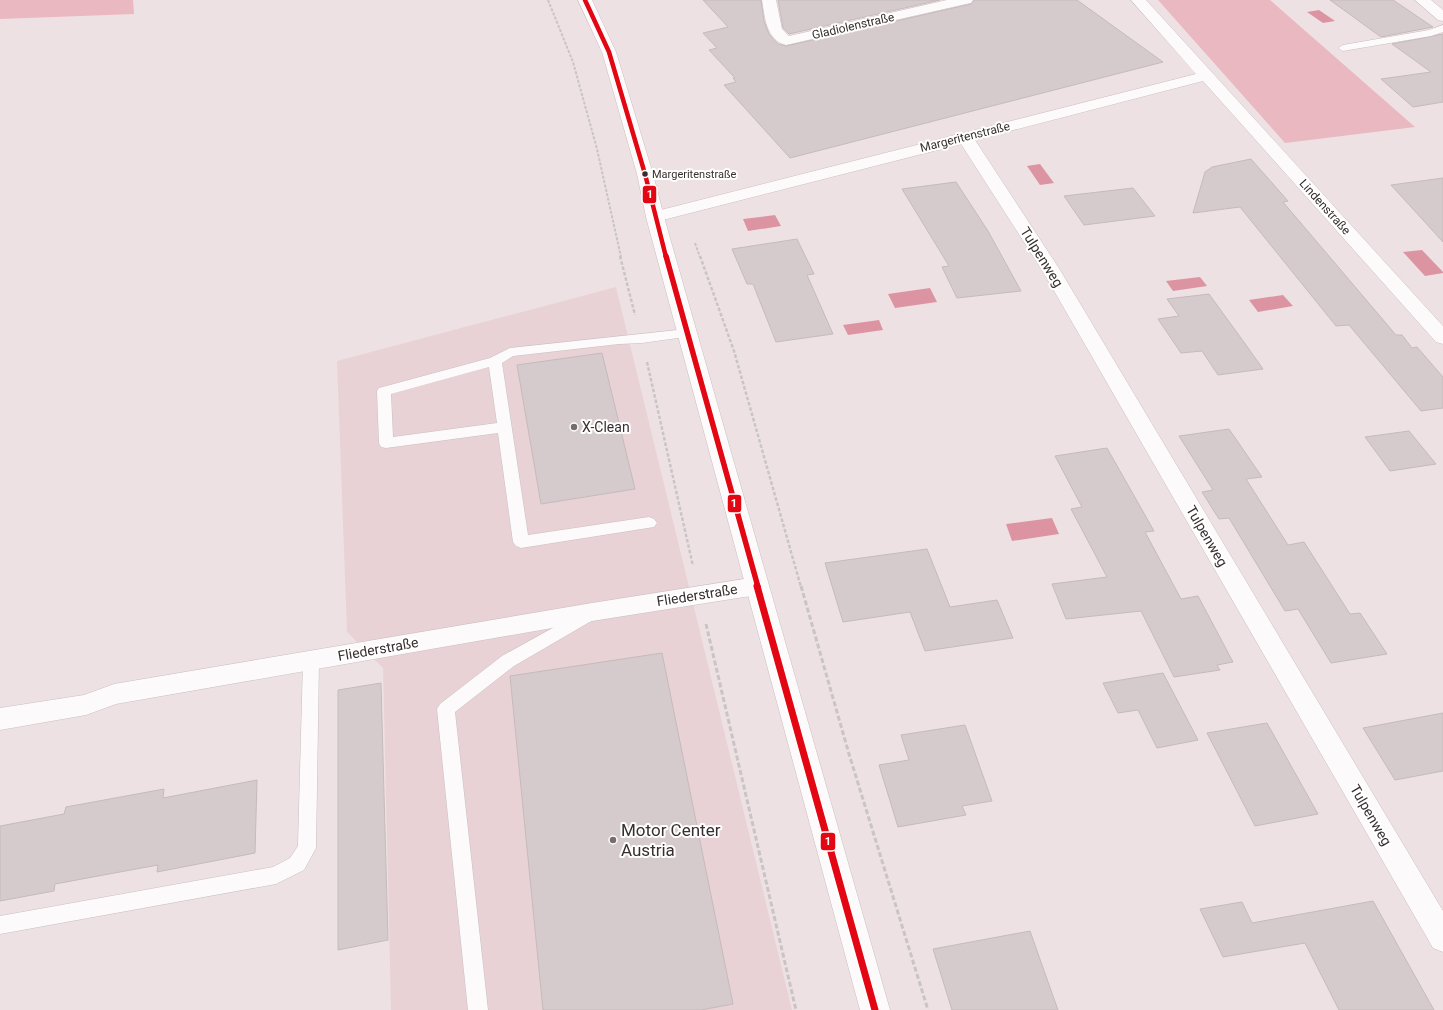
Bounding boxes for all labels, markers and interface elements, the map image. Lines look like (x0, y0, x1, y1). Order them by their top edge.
street label: Gladiolenstraße (810, 10, 896, 42)
street label: Margeritenstraße (919, 119, 1011, 155)
place label: Margeritenstraße (652, 168, 736, 181)
marker: Margeritenstraße (640, 169, 650, 179)
street label: Lindenstraße (1296, 176, 1354, 238)
line badge: 1 (642, 185, 657, 204)
text: 1 (647, 188, 653, 201)
street label: Tulpenweg (1017, 224, 1067, 290)
place label: X-Clean (582, 419, 630, 435)
marker: X-Clean (569, 422, 579, 432)
line badge: 1 (727, 494, 742, 513)
text: 1 (731, 497, 737, 510)
street label: Tulpenweg (1183, 503, 1231, 569)
street label: Fliederstraße (655, 581, 739, 609)
street label: Fliederstraße (336, 634, 420, 664)
street label: Tulpenweg (1347, 782, 1395, 848)
place label: Motor Center Austria (621, 820, 721, 860)
line badge: 1 (820, 832, 836, 851)
marker: Motor Center Austria (608, 835, 618, 845)
text: 1 (825, 835, 831, 848)

